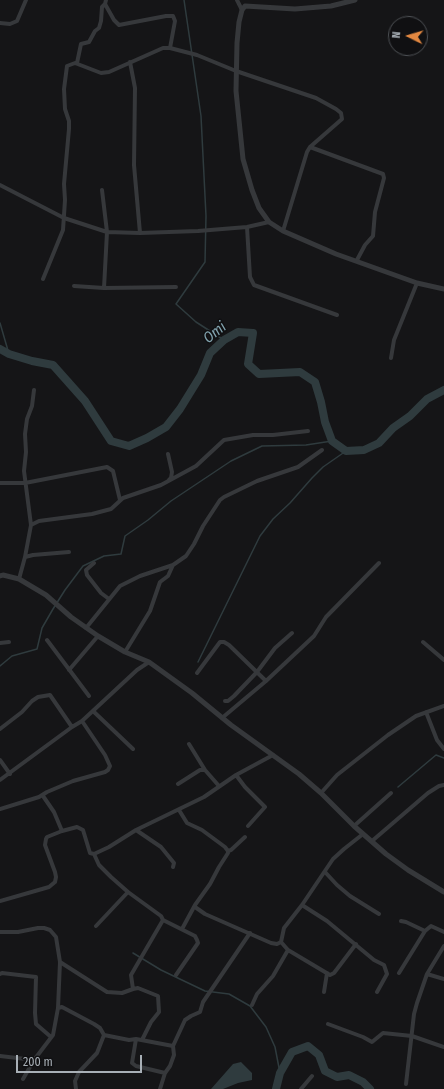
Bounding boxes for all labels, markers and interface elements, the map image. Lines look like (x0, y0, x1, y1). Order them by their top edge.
north arrow (388, 16, 428, 56)
text: N (390, 31, 403, 39)
water label: Omi (200, 318, 230, 348)
scale bar (18, 1047, 144, 1073)
text: 200 m (23, 1055, 53, 1069)

